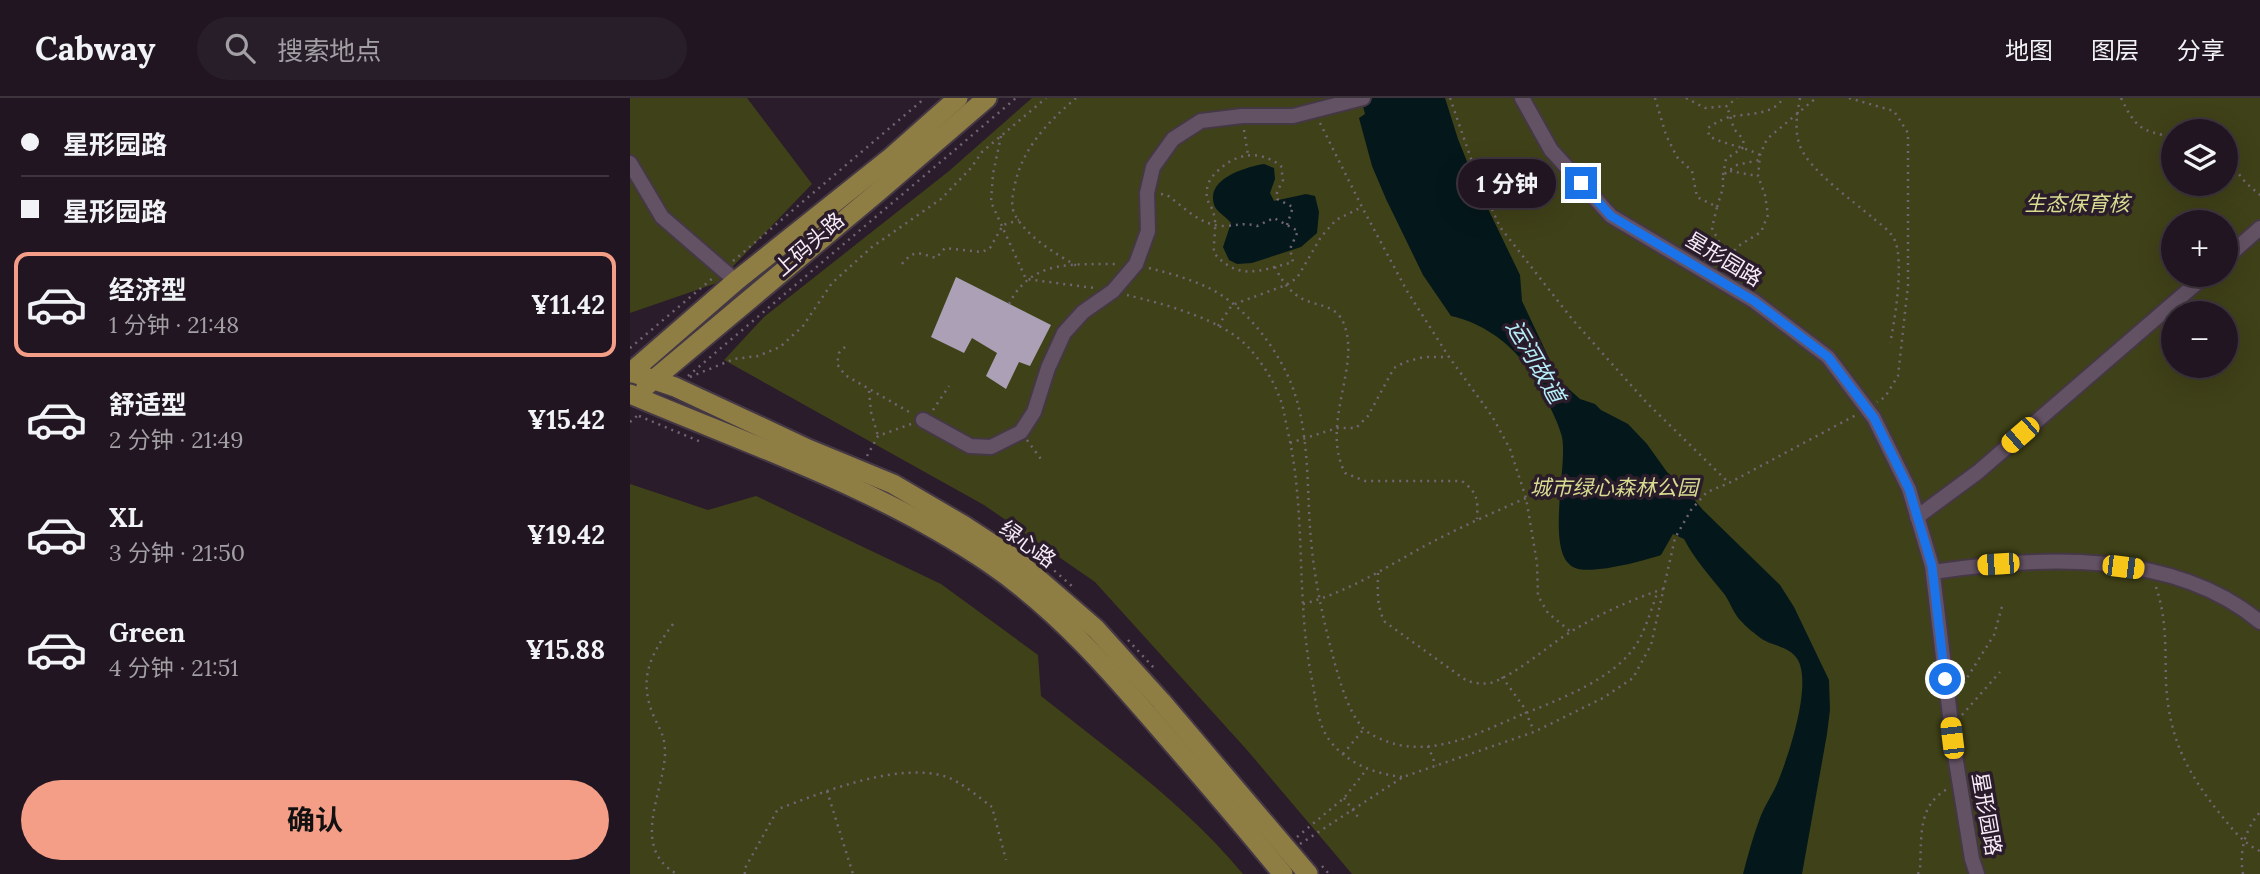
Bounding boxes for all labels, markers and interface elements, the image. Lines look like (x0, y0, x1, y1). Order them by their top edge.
search box (197, 17, 687, 80)
text: Cabway (35, 27, 155, 69)
icon: search (221, 29, 259, 67)
text: 搜索地点 (277, 34, 381, 67)
text: 地图 (2005, 35, 2053, 66)
text: 图层 (2091, 35, 2139, 66)
text: 分享 (2177, 35, 2225, 66)
map controls (2161, 119, 2238, 378)
button: layers (2161, 119, 2238, 196)
text: 星形园路 (63, 128, 167, 161)
callout: 1 分钟 (1458, 158, 1556, 208)
route end (1565, 167, 1597, 199)
text: 1 分钟 (1476, 169, 1538, 198)
park label: 生态保育核 (2025, 190, 2132, 217)
text: 星形园路 (63, 195, 167, 228)
street label: 上码头路 (768, 206, 850, 282)
button: + (2161, 210, 2238, 287)
street label: 星形园路 (1681, 226, 1767, 292)
icon: car (25, 273, 88, 336)
text: 经济型 (109, 273, 187, 306)
text: ¥11.42 (531, 288, 605, 321)
button: − (2161, 301, 2238, 378)
text: 1 分钟 · 21:48 (109, 310, 239, 339)
water label: 运河故道 (1500, 314, 1573, 411)
icon: car (25, 388, 88, 451)
text: 舒适型 (109, 388, 187, 421)
text: ¥15.42 (527, 403, 605, 436)
car (1998, 413, 2043, 457)
text: 2 分钟 · 21:49 (109, 425, 243, 454)
park label: 城市绿心森林公园 (1530, 474, 1701, 501)
text: XL (109, 501, 143, 534)
icon: car (25, 503, 88, 566)
street label: 绿心路 (995, 515, 1061, 573)
text: ¥19.42 (527, 518, 605, 551)
text: 3 分钟 · 21:50 (109, 538, 245, 567)
car (1977, 552, 2020, 576)
car (2101, 554, 2146, 580)
text: Green (109, 616, 185, 649)
icon: car (25, 618, 88, 681)
text: ¥15.88 (526, 633, 605, 666)
text: 4 分钟 · 21:51 (109, 653, 239, 682)
route start (1929, 663, 1961, 695)
car (1940, 716, 1965, 760)
street label: 星形园路 (1966, 770, 2008, 858)
button: 确认 (21, 780, 609, 860)

